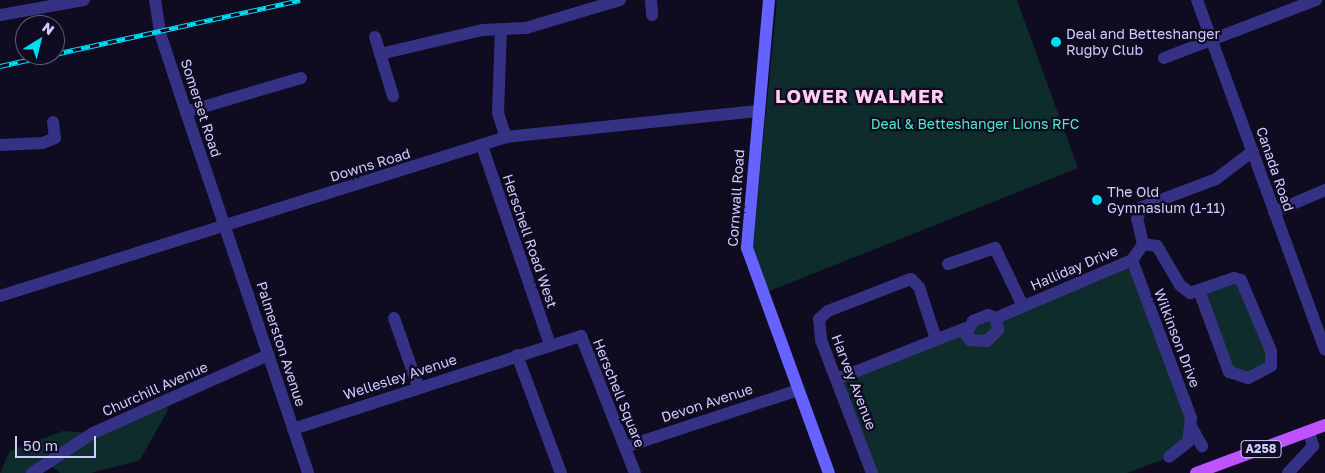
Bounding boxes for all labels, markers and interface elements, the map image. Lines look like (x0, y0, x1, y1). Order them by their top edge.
north arrow (15, 15, 65, 65)
text: N (39, 18, 58, 38)
place label: Deal and Betteshanger Rugby Club (1066, 26, 1220, 58)
marker: Deal and Betteshanger Rugby Club (1050, 36, 1062, 48)
street label: Somerset Road (177, 57, 225, 159)
district label: LOWER WALMER (773, 85, 947, 107)
park label: Deal & Betteshanger Lions RFC (871, 116, 1079, 132)
street label: Canada Road (1253, 125, 1297, 213)
street label: Downs Road (328, 145, 412, 185)
street label: Cornwall Road (724, 149, 748, 247)
street label: Herschell Road West (499, 172, 561, 310)
place label: The Old Gymnasium (1-11) (1107, 184, 1225, 216)
marker: The Old Gymnasium (1-11) (1091, 194, 1103, 206)
street label: Halliday Drive (1028, 242, 1120, 294)
street label: Palmerston Avenue (253, 279, 309, 409)
street label: Wilkinson Drive (1150, 286, 1204, 390)
street label: Harvey Avenue (828, 332, 880, 432)
street label: Herschell Square (590, 336, 648, 450)
street label: Wellesley Avenue (341, 351, 459, 403)
street label: Churchill Avenue (100, 358, 210, 420)
street label: Devon Avenue (659, 380, 755, 426)
scale bar (18, 426, 99, 458)
text: 50 m (23, 436, 58, 454)
road number: A258 (1240, 439, 1282, 458)

